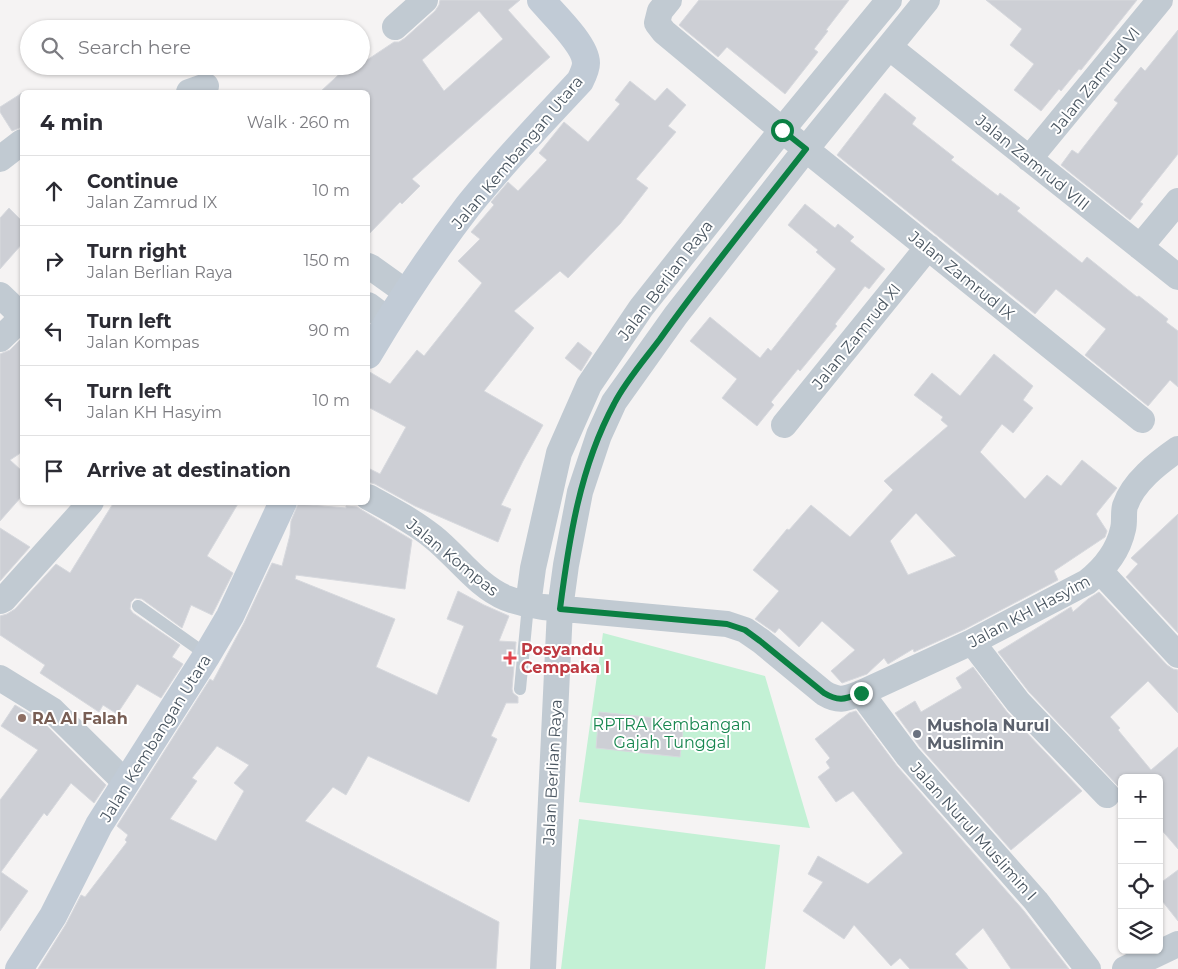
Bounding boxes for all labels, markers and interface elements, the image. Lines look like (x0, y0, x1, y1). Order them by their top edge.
search box (20, 20, 370, 75)
street label: Jalan Zamrud VI (1046, 23, 1144, 138)
icon: search (38, 34, 66, 62)
text: Search here (78, 36, 191, 59)
street label: Jalan Kembangan Utara (447, 72, 587, 233)
text: 4 min (40, 110, 103, 135)
street label: Jalan Zamrud VIII (971, 110, 1093, 214)
text: Walk · 260 m (247, 113, 350, 132)
route start (771, 119, 794, 142)
text: Continue (87, 170, 178, 193)
icon: ahead (40, 177, 68, 205)
text: 10 m (312, 181, 350, 200)
text: Jalan Zamrud IX (87, 193, 217, 212)
street label: Jalan Berlian Raya (613, 216, 717, 345)
street label: Jalan Zamrud IX (904, 226, 1019, 324)
text: Turn right (87, 240, 187, 263)
icon: right (40, 247, 68, 275)
text: 150 m (303, 251, 350, 270)
text: Jalan Berlian Raya (87, 263, 233, 282)
street label: Jalan Zamrud XI (807, 280, 905, 394)
text: Turn left (87, 310, 172, 333)
icon: left (40, 317, 68, 345)
text: 90 m (308, 321, 350, 340)
text: Jalan Kompas (87, 333, 199, 352)
text: Turn left (87, 380, 172, 403)
icon: left (40, 387, 68, 415)
text: 10 m (312, 391, 350, 410)
text: Jalan KH Hasyim (87, 403, 222, 422)
icon: arrive (40, 457, 68, 485)
text: Arrive at destination (87, 459, 291, 482)
street label: Jalan Kompas (402, 514, 502, 600)
street label: Jalan KH Hasyim (964, 571, 1093, 652)
place label: Posyandu Cempaka I (521, 640, 610, 677)
street label: Jalan Kembangan Utara (95, 651, 215, 826)
marker: Posyandu Cempaka I (503, 651, 517, 665)
route end (850, 682, 873, 705)
street label: Jalan Berlian Raya (539, 699, 566, 846)
place label: RA Al Falah (32, 709, 128, 728)
marker: RA Al Falah (16, 712, 28, 724)
park label: RPTRA Kembangan Gajah Tunggal (593, 715, 751, 752)
place label: Mushola Nurul Muslimin (927, 716, 1049, 753)
marker: Mushola Nurul Muslimin (911, 728, 923, 740)
street label: Jalan Nurul Muslimin I (906, 758, 1041, 904)
map controls (1118, 774, 1163, 954)
button: + (1118, 774, 1163, 819)
button: − (1118, 819, 1163, 864)
button: locate (1118, 864, 1163, 909)
button: layers (1118, 909, 1163, 954)

